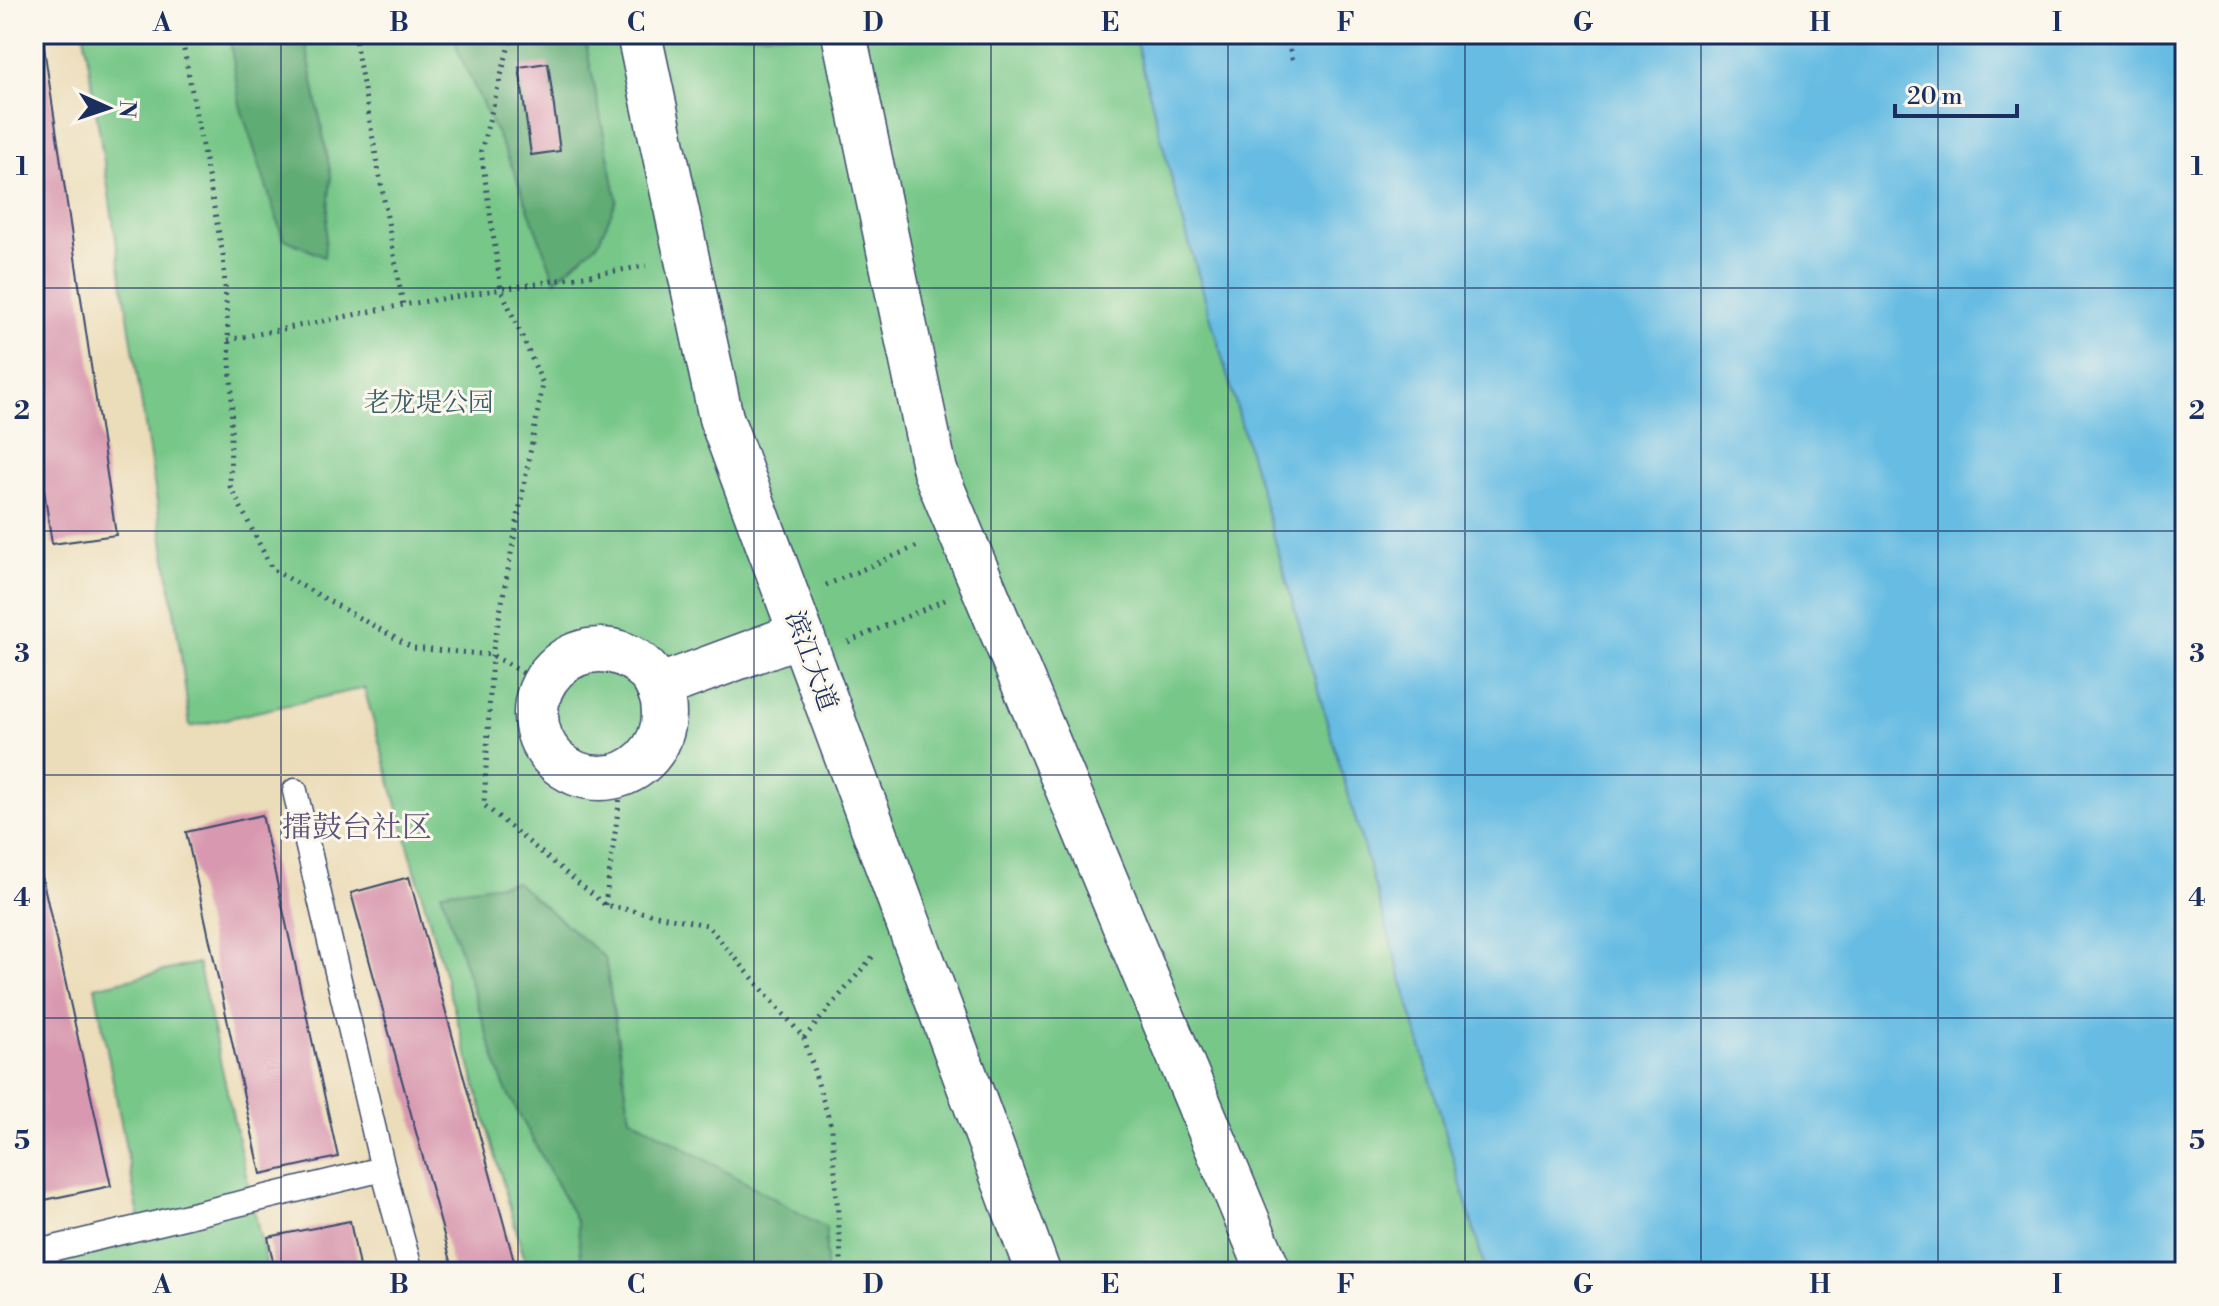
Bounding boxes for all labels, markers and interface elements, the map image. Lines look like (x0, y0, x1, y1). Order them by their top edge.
text: A (152, 7, 172, 39)
text: B (389, 7, 409, 39)
text: C (627, 7, 645, 39)
text: D (863, 7, 883, 39)
text: E (1101, 7, 1119, 39)
text: F (1337, 7, 1355, 39)
text: G (1573, 7, 1594, 39)
text: H (1809, 7, 1831, 39)
text: I (2052, 7, 2062, 39)
north arrow (68, 68, 148, 148)
scale bar (1895, 68, 2017, 118)
text: 20 m (1907, 82, 1963, 112)
text: N (113, 100, 140, 119)
text: 1 (16, 151, 29, 183)
text: 1 (2191, 151, 2204, 183)
park label: 老龙堤公园 (364, 387, 494, 419)
text: 2 (14, 395, 30, 427)
text: 2 (2189, 395, 2205, 427)
street label: 滨江大道 (778, 607, 844, 715)
text: 3 (14, 638, 30, 670)
text: 3 (2189, 638, 2205, 670)
district label: 擂鼓台社区 (282, 809, 432, 847)
text: 4 (13, 882, 31, 914)
text: 4 (2188, 882, 2206, 914)
text: 5 (14, 1125, 30, 1157)
text: 5 (2189, 1125, 2205, 1157)
text: A (152, 1269, 172, 1301)
text: B (389, 1269, 409, 1301)
text: C (627, 1269, 645, 1301)
text: D (863, 1269, 883, 1301)
text: E (1101, 1269, 1119, 1301)
text: F (1337, 1269, 1355, 1301)
text: G (1573, 1269, 1594, 1301)
text: H (1809, 1269, 1831, 1301)
text: I (2052, 1269, 2062, 1301)

